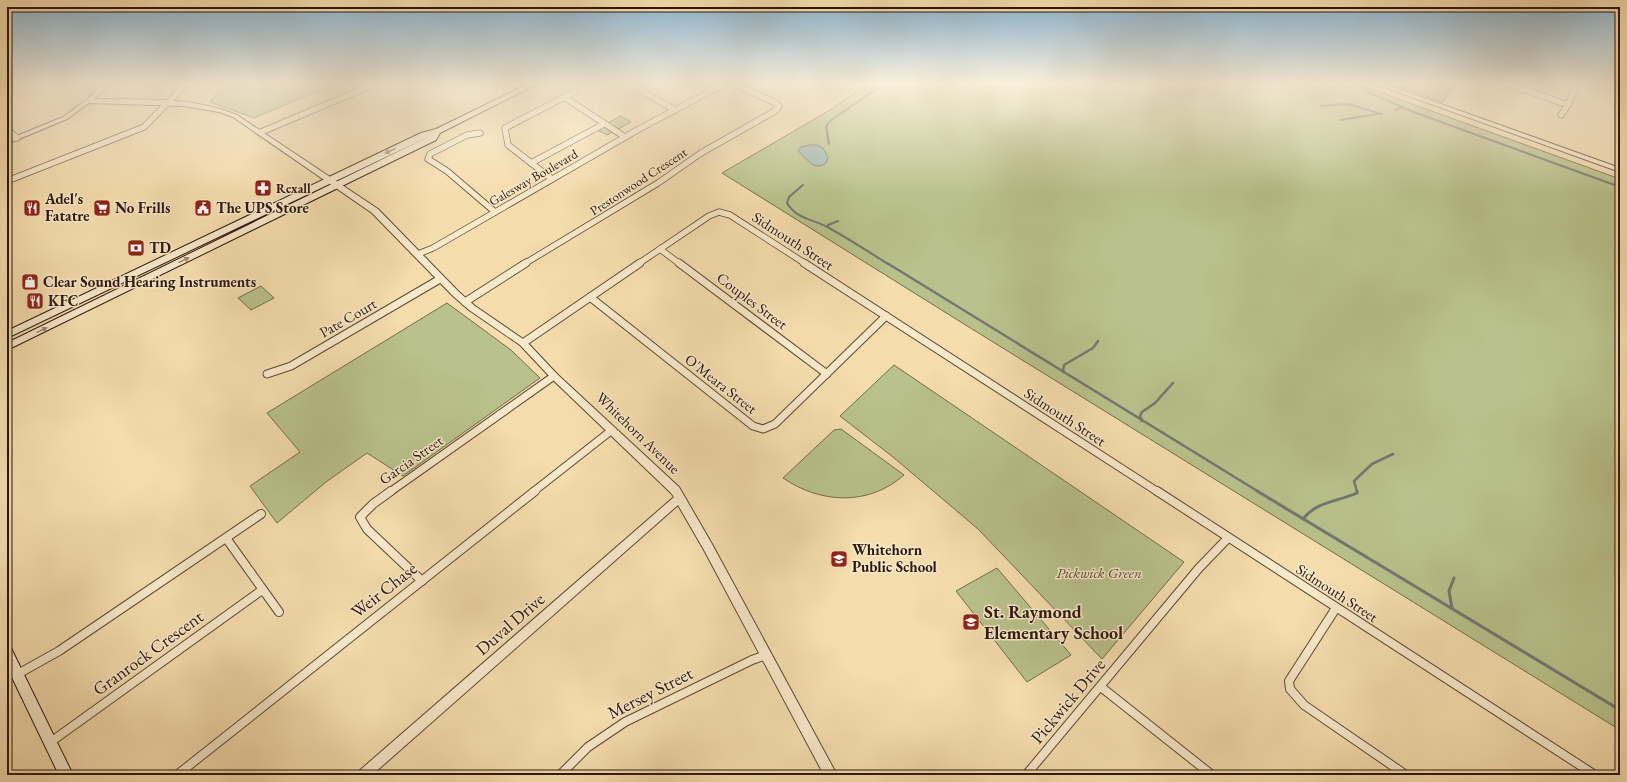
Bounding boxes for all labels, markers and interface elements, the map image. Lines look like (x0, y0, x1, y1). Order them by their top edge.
street label: Prestonwood Crescent (587, 144, 690, 219)
street label: Galesway Boulevard (486, 145, 581, 210)
one-way arrow (385, 148, 396, 154)
pharmacy icon: Rexall (253, 178, 273, 198)
place label: Rexall (276, 180, 311, 197)
place label: Adel's Fatatre (44, 189, 90, 225)
restaurant icon: Adel's Fatatre (22, 198, 42, 218)
supermarket icon: No Frills (92, 198, 112, 218)
place label: No Frills (115, 198, 170, 217)
public building icon: The UPS Store (193, 198, 213, 218)
place label: The UPS Store (216, 198, 309, 217)
street label: Sidmouth Street (749, 207, 838, 274)
bank icon: TD (126, 238, 146, 258)
place label: TD (149, 238, 171, 257)
one-way arrow (178, 257, 189, 263)
street label: Couples Street (713, 268, 792, 334)
shop icon: Clear Sound Hearing Instruments (20, 272, 40, 292)
place label: Clear Sound Hearing Instruments (43, 272, 256, 291)
restaurant icon: KFC (25, 291, 45, 311)
place label: KFC (48, 291, 78, 310)
street label: Pate Court (316, 294, 380, 341)
one-way arrow (36, 327, 48, 333)
street label: O'Meara Street (681, 350, 761, 418)
street label: Sidmouth Street (1021, 383, 1110, 450)
street label: Whitehorn Avenue (592, 388, 685, 478)
street label: Garcia Street (375, 431, 447, 488)
place label: Whitehorn Public School (852, 540, 938, 576)
school or university icon: Whitehorn Public School (829, 549, 849, 569)
street label: Weir Chase (346, 557, 421, 623)
street label: Sidmouth Street (1293, 559, 1382, 626)
park label: Pickwick Green (1056, 563, 1142, 582)
street label: Duval Drive (470, 587, 549, 660)
place label: St. Raymond Elementary School (984, 600, 1123, 644)
street label: Granrock Crescent (88, 605, 208, 700)
school or university icon: St. Raymond Elementary School (961, 612, 981, 632)
street label: Pickwick Drive (1025, 653, 1110, 748)
street label: Mersey Street (603, 661, 697, 724)

